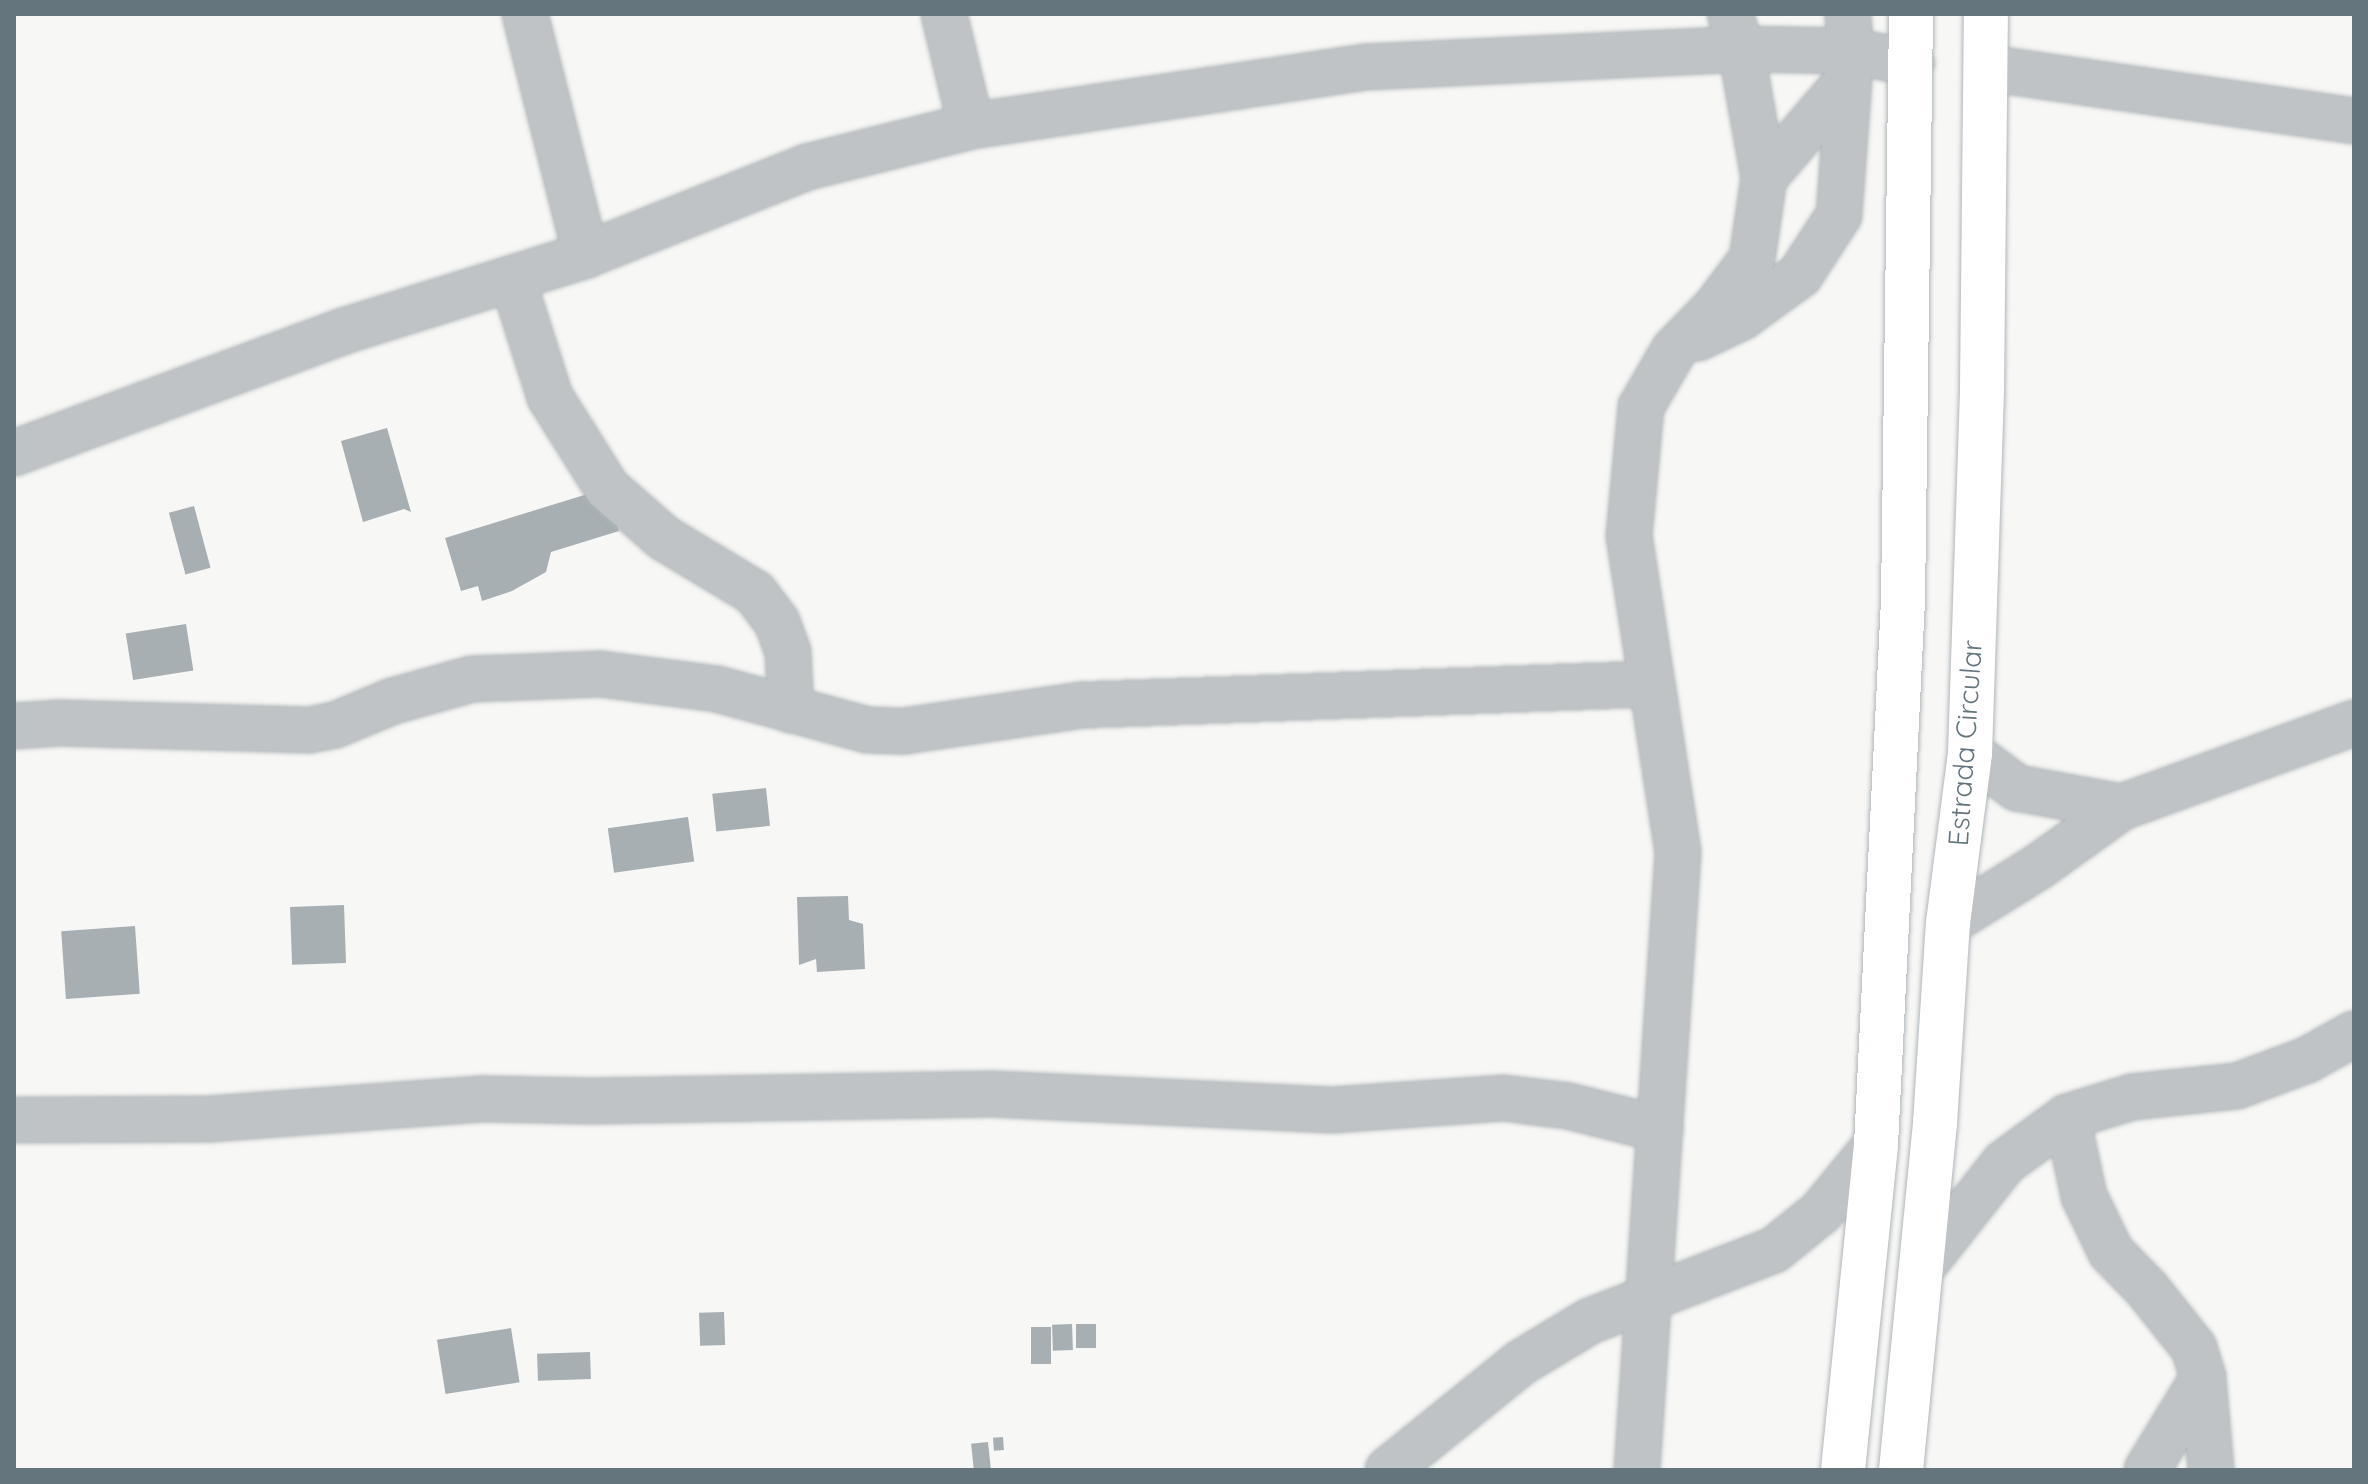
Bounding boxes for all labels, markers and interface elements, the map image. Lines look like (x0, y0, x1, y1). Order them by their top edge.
street label: Estrada Circular (1941, 639, 1989, 847)

